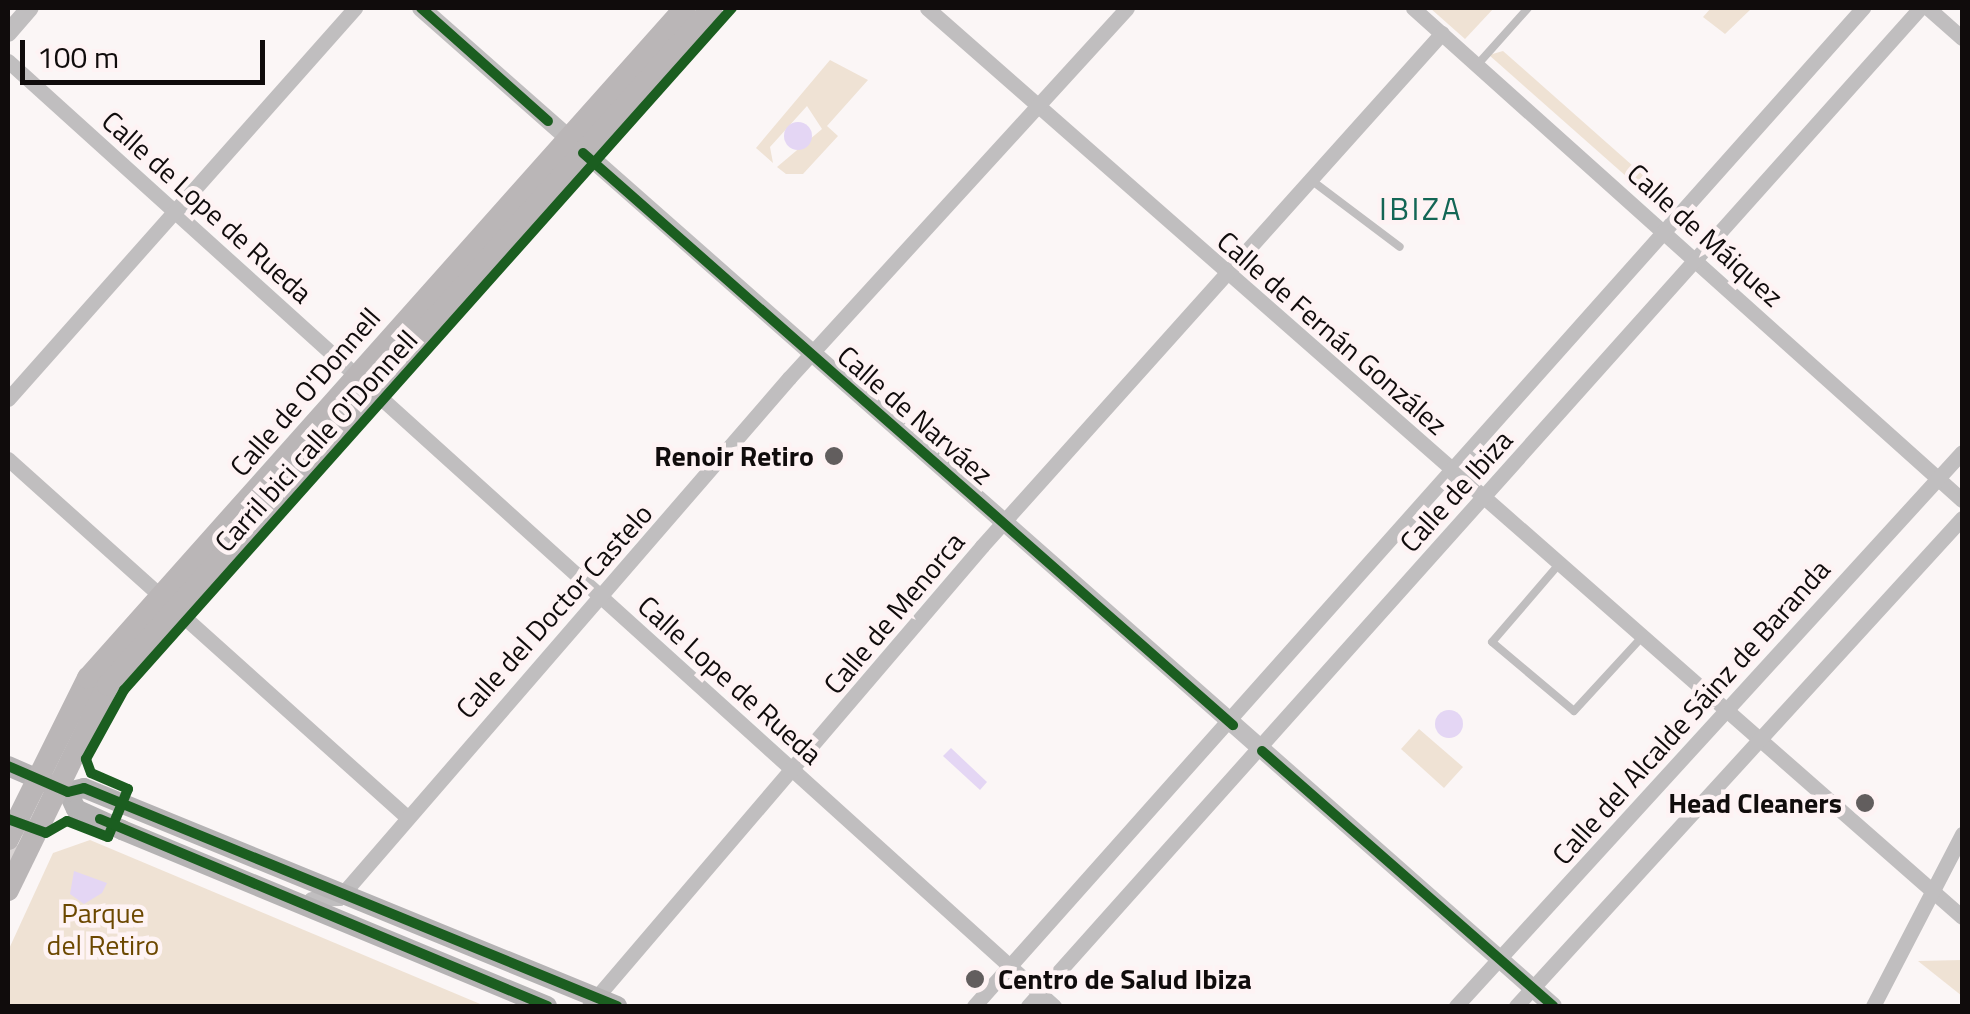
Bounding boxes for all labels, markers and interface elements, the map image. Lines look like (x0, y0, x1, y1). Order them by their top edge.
scale bar (25, 20, 270, 82)
text: 100 m (37, 34, 119, 80)
street label: Calle de Lope de Rueda (95, 104, 319, 310)
street label: Calle de Máiquez (1620, 156, 1790, 314)
district label: IBIZA (1379, 189, 1463, 227)
street label: Calle de Fernán González (1210, 224, 1454, 442)
street label: Calle de O'Donnell (223, 301, 387, 483)
street label: Carril bici calle O'Donnell (208, 323, 424, 559)
street label: Calle de Narváez (831, 339, 999, 491)
street label: Calle de Ibiza (1393, 423, 1519, 559)
place label: Renoir Retiro (654, 439, 814, 473)
marker: Renoir Retiro (823, 445, 845, 467)
street label: Calle del Doctor Castelo (449, 497, 659, 725)
street label: Calle de Menorca (817, 525, 971, 701)
street label: Calle del Alcalde Sáinz de Baranda (1545, 553, 1837, 871)
street label: Calle Lope de Rueda (631, 589, 829, 771)
place label: Head Cleaners (1668, 786, 1842, 820)
marker: Head Cleaners (1852, 790, 1878, 816)
park label: Parque del Retiro (47, 896, 159, 962)
place label: Centro de Salud Ibiza (998, 962, 1252, 996)
marker: Centro de Salud Ibiza (962, 966, 988, 992)

